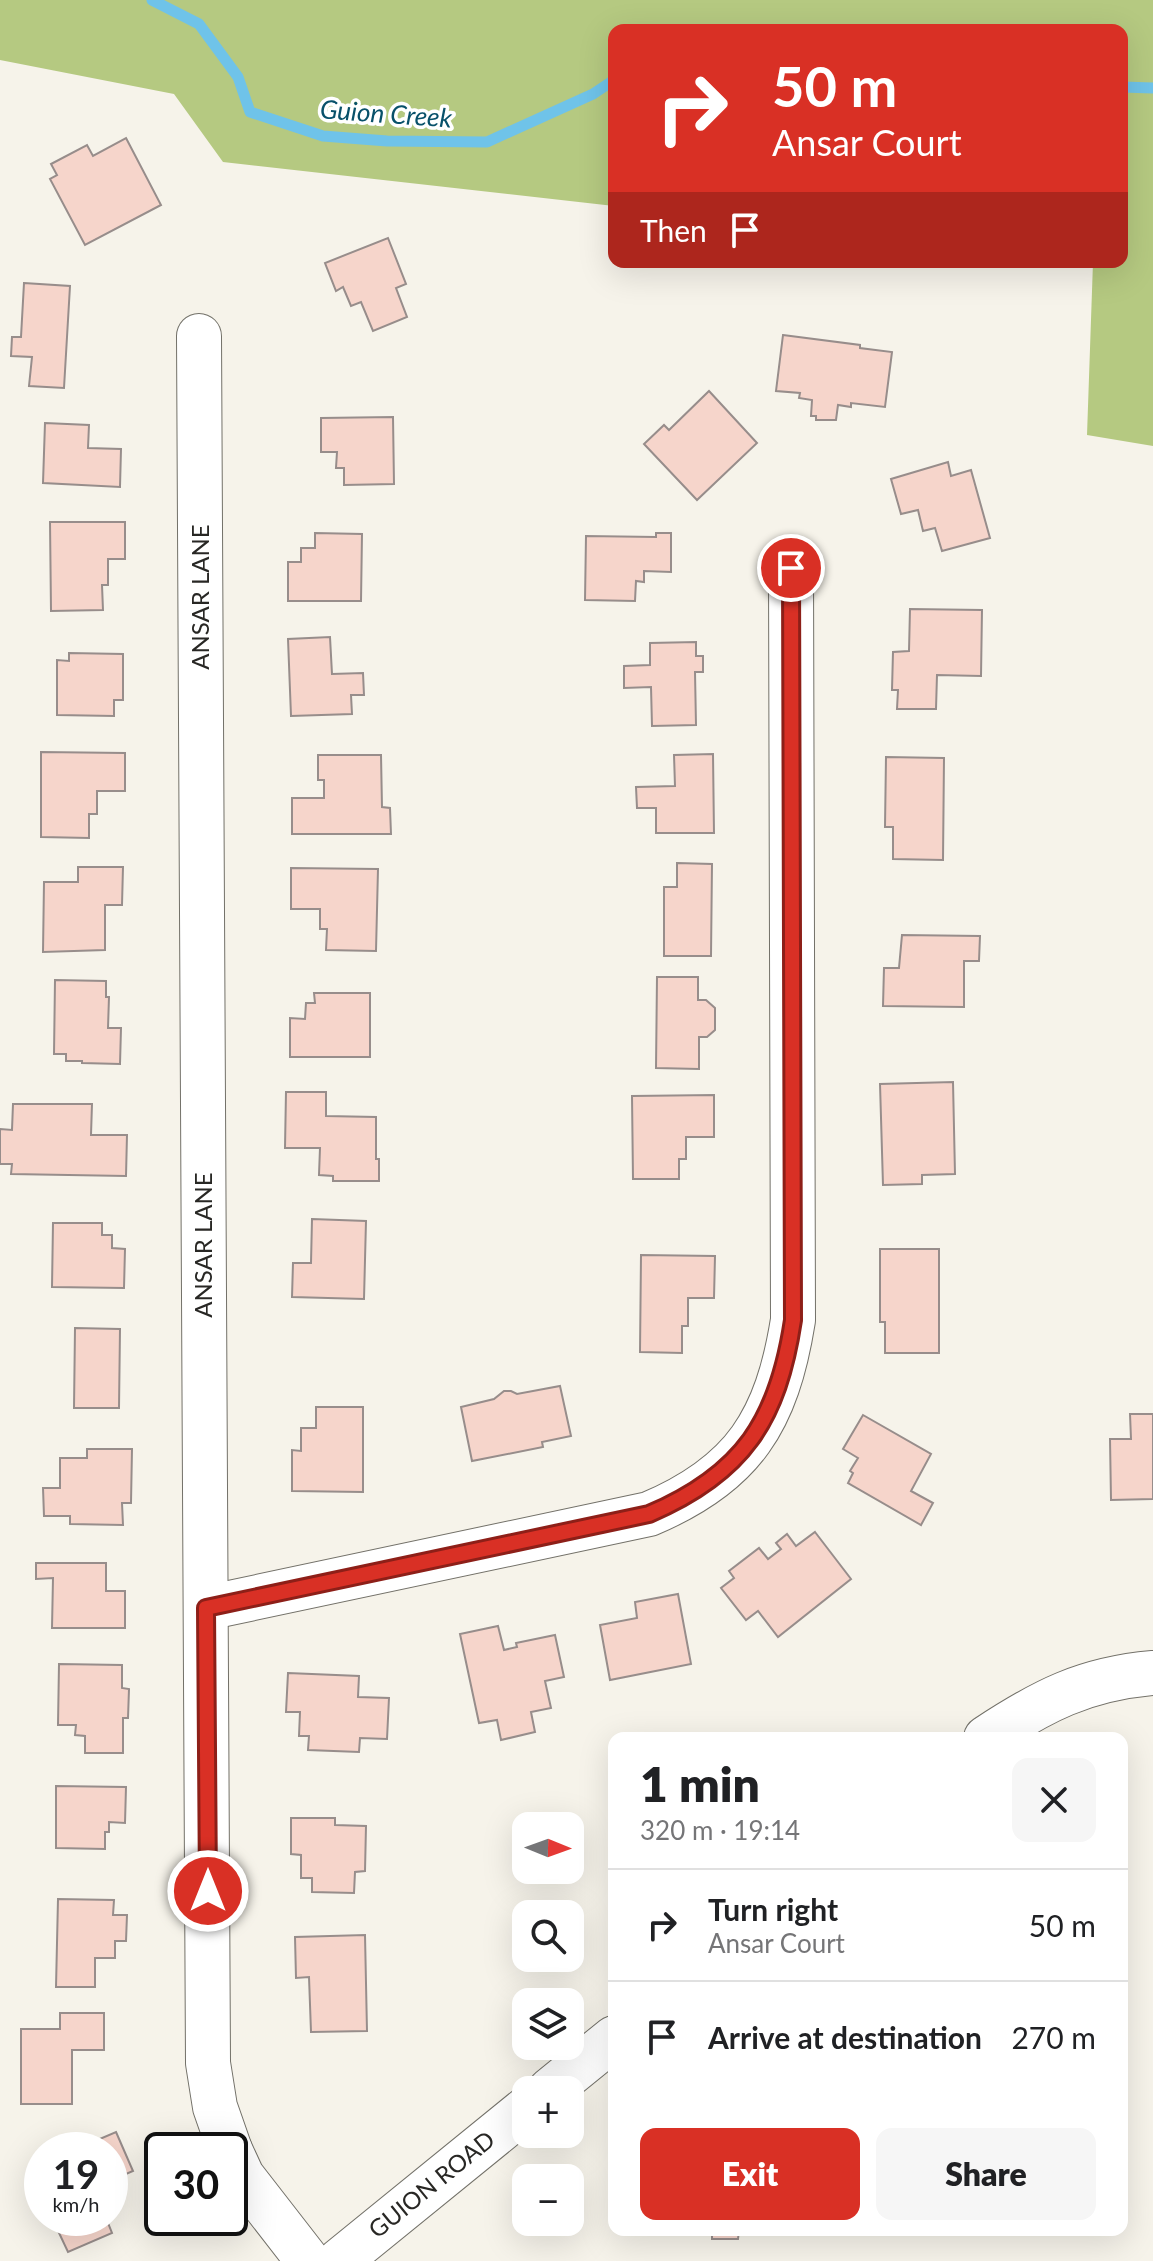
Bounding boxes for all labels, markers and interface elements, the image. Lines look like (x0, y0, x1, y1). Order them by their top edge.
text: 50 m (772, 52, 897, 119)
icon: right (640, 56, 744, 160)
water label: Guion Creek (319, 92, 454, 134)
text: Ansar Court (772, 120, 962, 164)
icon: arrive (723, 208, 767, 252)
text: Then (640, 212, 707, 248)
street label: ANSAR LANE (185, 524, 214, 670)
pin (757, 534, 825, 602)
icon: arrive (769, 546, 813, 590)
street label: ANSAR LANE (188, 1172, 217, 1318)
text: 1 min (640, 1755, 760, 1812)
button: close (1012, 1758, 1096, 1842)
north arrow (512, 1812, 584, 1884)
map controls (512, 1812, 584, 2236)
text: 320 m · 19:14 (640, 1814, 800, 1846)
position arrow (166, 1849, 250, 1933)
text: Turn right (708, 1891, 838, 1927)
button: search (512, 1900, 584, 1972)
icon: right (640, 1903, 684, 1947)
text: 50 m (1029, 1907, 1096, 1943)
text: Ansar Court (708, 1927, 845, 1959)
button: layers (512, 1988, 584, 2060)
icon: arrive (640, 2015, 684, 2059)
text: Arrive at destination (708, 2019, 982, 2055)
text: 270 m (1011, 2019, 1096, 2055)
button: + (512, 2076, 584, 2148)
street label: GUION ROAD (362, 2124, 500, 2243)
button: Exit (640, 2128, 860, 2220)
button: Share (876, 2128, 1096, 2220)
speed limit sign: 30 (144, 2132, 248, 2236)
text: 19 (53, 2150, 99, 2198)
button: − (512, 2164, 584, 2236)
text: km/h (53, 2192, 99, 2216)

